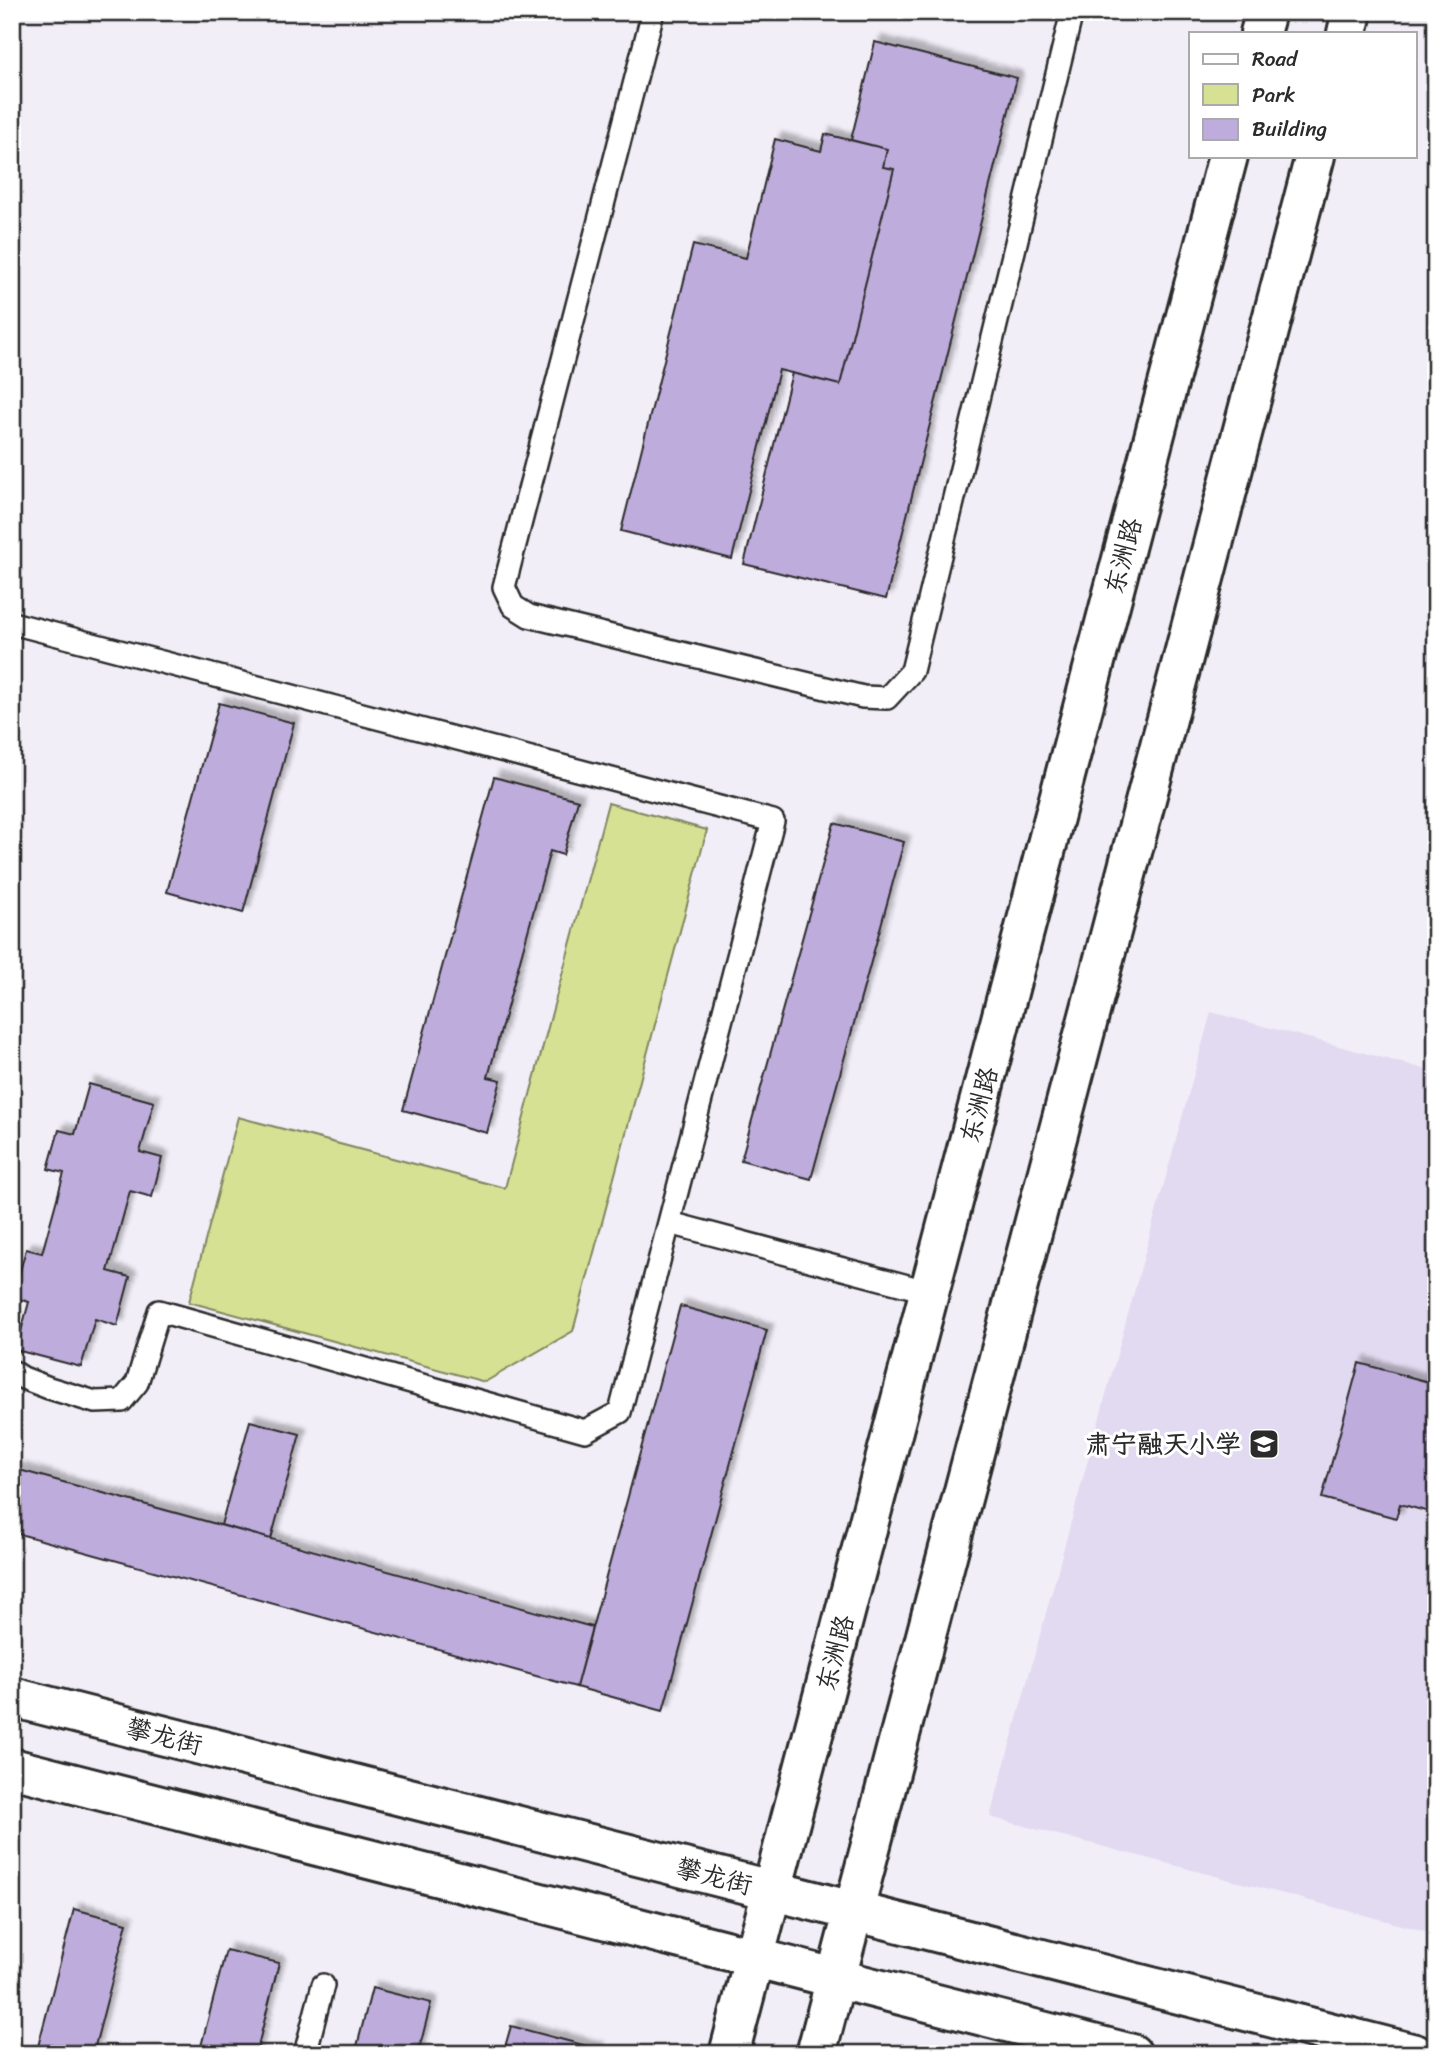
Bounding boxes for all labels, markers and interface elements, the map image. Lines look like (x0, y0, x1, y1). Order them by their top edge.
legend (1189, 32, 1416, 158)
text: Road (1252, 40, 1299, 78)
text: Park (1252, 76, 1295, 114)
text: Building (1252, 110, 1328, 148)
street label: 东洲路 (1091, 512, 1155, 600)
street label: 东洲路 (947, 1061, 1011, 1149)
place label: 肃宁融天小学 (1085, 1421, 1241, 1467)
school or university icon: 肃宁融天小学 (1247, 1427, 1281, 1461)
street label: 东洲路 (803, 1609, 867, 1697)
street label: 攀龙街 (121, 1704, 207, 1768)
street label: 攀龙街 (671, 1844, 757, 1908)

